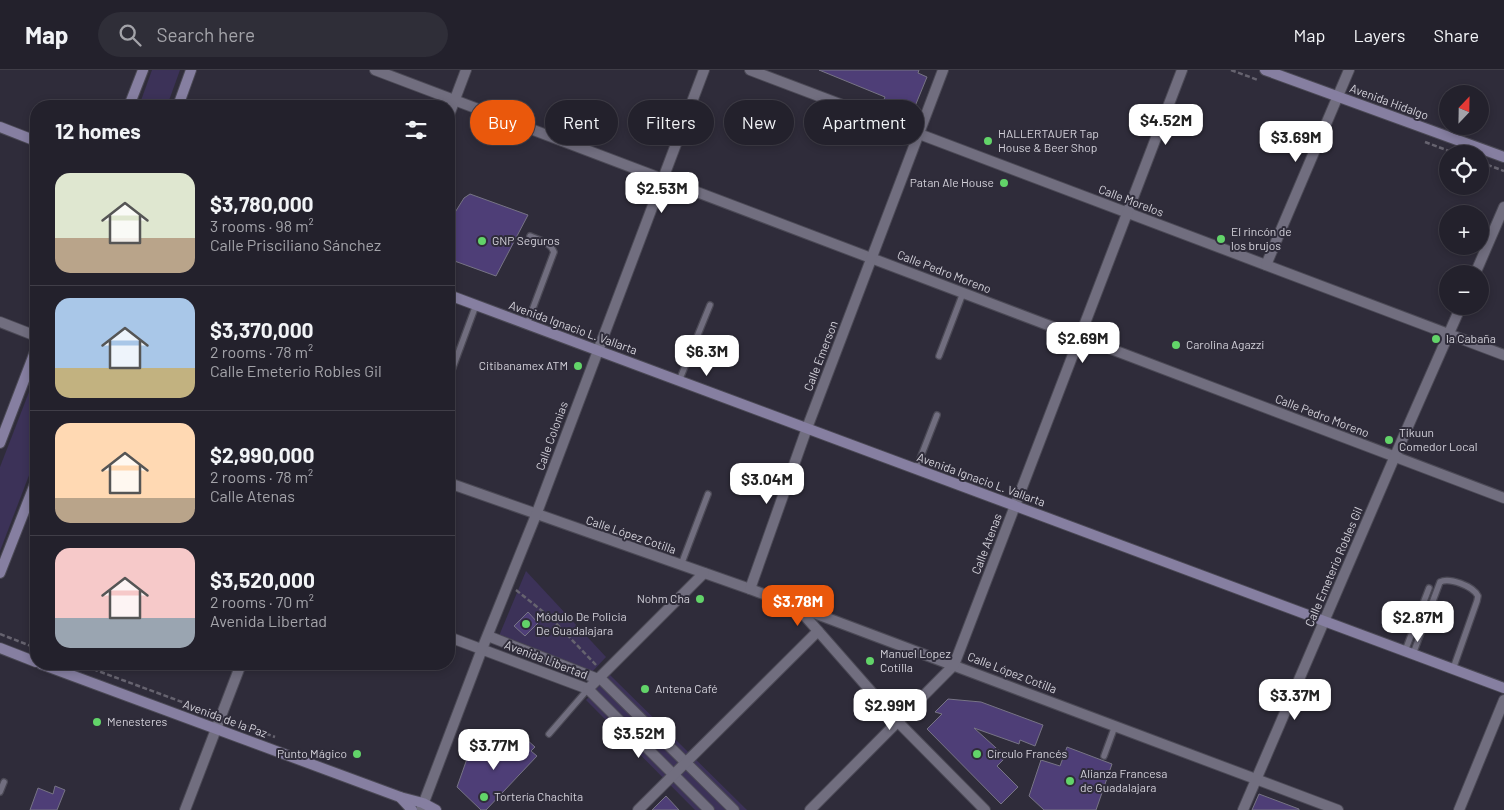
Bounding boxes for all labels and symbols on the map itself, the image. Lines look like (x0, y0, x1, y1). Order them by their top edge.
street label: Avenida Hidalgo (1348, 80, 1431, 122)
north arrow (1439, 85, 1489, 135)
pin: $4.52M (1125, 104, 1207, 146)
pin: $3.69M (1255, 121, 1337, 163)
place label: HALLERTAUER Tap House & Beer Shop (998, 126, 1099, 154)
marker: HALLERTAUER Tap House & Beer Shop (982, 135, 994, 147)
pin: $2.53M (621, 172, 703, 214)
place label: Patan Ale House (910, 175, 994, 189)
marker: Patan Ale House (998, 177, 1010, 189)
street label: Calle Morelos (1097, 181, 1166, 219)
place label: El rincón de los brujos (1231, 224, 1292, 252)
place label: GNP Seguros (492, 233, 560, 247)
marker: El rincón de los brujos (1215, 233, 1227, 245)
marker: GNP Seguros (476, 235, 488, 247)
street label: Calle Pedro Moreno (895, 247, 993, 295)
street label: Avenida Ignacio L. Vallarta (507, 297, 639, 357)
street label: Calle Emerson (800, 318, 840, 393)
pin: $2.69M (1042, 322, 1124, 364)
place label: la Cabaña (1446, 331, 1496, 345)
marker: la Cabaña (1430, 333, 1442, 345)
pin: $6.3M (672, 334, 742, 377)
place label: Carolina Agazzi (1186, 337, 1264, 351)
marker: Carolina Agazzi (1170, 339, 1182, 351)
place label: Citibanamex ATM (479, 358, 568, 372)
marker: Citibanamex ATM (572, 360, 584, 372)
street label: Calle Pedro Moreno (1273, 391, 1371, 439)
street label: Calle Colonias (532, 399, 570, 472)
place label: Tikuun Comedor Local (1399, 425, 1477, 453)
marker: Tikuun Comedor Local (1383, 434, 1395, 446)
street label: Avenida Ignacio L. Vallarta (915, 449, 1047, 509)
pin: $3.04M (726, 462, 808, 505)
street label: Calle Emeterio Robles Gil (1301, 505, 1365, 629)
street label: Calle Atenas (968, 511, 1004, 576)
street label: Calle López Cotilla (584, 512, 678, 556)
pin: $3.78M (757, 584, 839, 627)
place label: Nohm Cha (637, 591, 690, 605)
marker: Nohm Cha (694, 593, 706, 605)
pin: $2.87M (1377, 600, 1459, 643)
place label: Módulo De Policia De Guadalajara (536, 609, 627, 637)
marker: Módulo De Policia De Guadalajara (520, 618, 532, 630)
street label: Avenida Libertad (503, 637, 590, 681)
place label: Manuel Lopez Cotilla (880, 646, 951, 674)
street label: Calle López Cotilla (966, 649, 1059, 696)
marker: Manuel Lopez Cotilla (864, 655, 876, 667)
pin: $3.37M (1254, 678, 1336, 721)
place label: Antena Café (655, 681, 718, 695)
marker: Antena Café (639, 683, 651, 695)
pin: $2.99M (849, 688, 931, 731)
street label: Avenida de la Paz (181, 696, 269, 740)
place label: Menesteres (107, 714, 168, 728)
marker: Menesteres (91, 716, 103, 728)
pin: $3.52M (598, 716, 680, 759)
pin: $3.77M (453, 728, 535, 771)
place label: Punto Mágico (277, 746, 347, 760)
place label: Círculo Francés (987, 746, 1068, 760)
marker: Punto Mágico (351, 748, 363, 760)
marker: Círculo Francés (971, 748, 983, 760)
place label: Alianza Francesa de Guadalajara (1080, 766, 1168, 794)
marker: Alianza Francesa de Guadalajara (1064, 775, 1076, 787)
place label: Tortería Chachita (494, 789, 583, 803)
marker: Tortería Chachita (478, 791, 490, 803)

